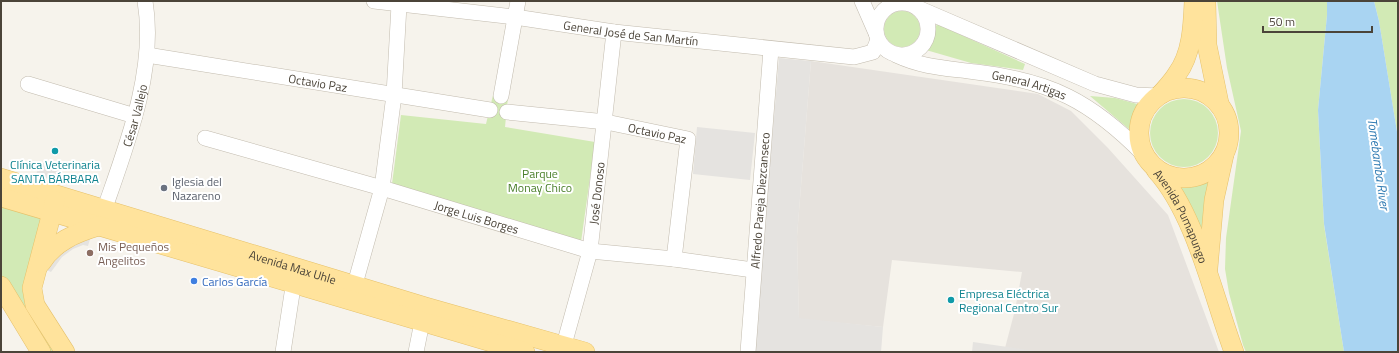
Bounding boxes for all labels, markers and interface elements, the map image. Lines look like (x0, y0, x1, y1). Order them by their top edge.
scale bar (1263, 8, 1372, 34)
text: 50 m (1269, 12, 1295, 31)
street label: General José de San Martín (562, 15, 699, 50)
street label: General Artigas (990, 65, 1071, 104)
street label: Octavio Paz (287, 68, 349, 96)
street label: César Vallejo (117, 82, 152, 149)
street label: Octavio Paz (626, 117, 688, 148)
water label: Tomebamba River (1363, 117, 1396, 213)
street label: Alfredo Pareja Diezcanseco (745, 132, 774, 269)
marker: Clínica Veterinaria SANTA BÁRBARA (50, 146, 60, 156)
place label: Clínica Veterinaria SANTA BÁRBARA (10, 155, 100, 188)
street label: José Donoso (583, 161, 609, 225)
park label: Parque Monay Chico (508, 164, 572, 197)
street label: Avenida Pumapungo (1149, 165, 1213, 266)
place label: Iglesia del Nazareno (172, 172, 222, 205)
marker: Iglesia del Nazareno (159, 183, 169, 193)
street label: Jorge Luis Borges (432, 195, 522, 239)
place label: Mis Pequeños Angelitos (98, 237, 170, 270)
street label: Avenida Max Uhle (247, 244, 339, 289)
marker: Mis Pequeños Angelitos (85, 248, 95, 258)
place label: Carlos García (202, 272, 267, 291)
marker: Carlos García (189, 276, 199, 286)
place label: Empresa Eléctrica Regional Centro Sur (959, 284, 1058, 317)
marker: Empresa Eléctrica Regional Centro Sur (946, 295, 956, 305)

